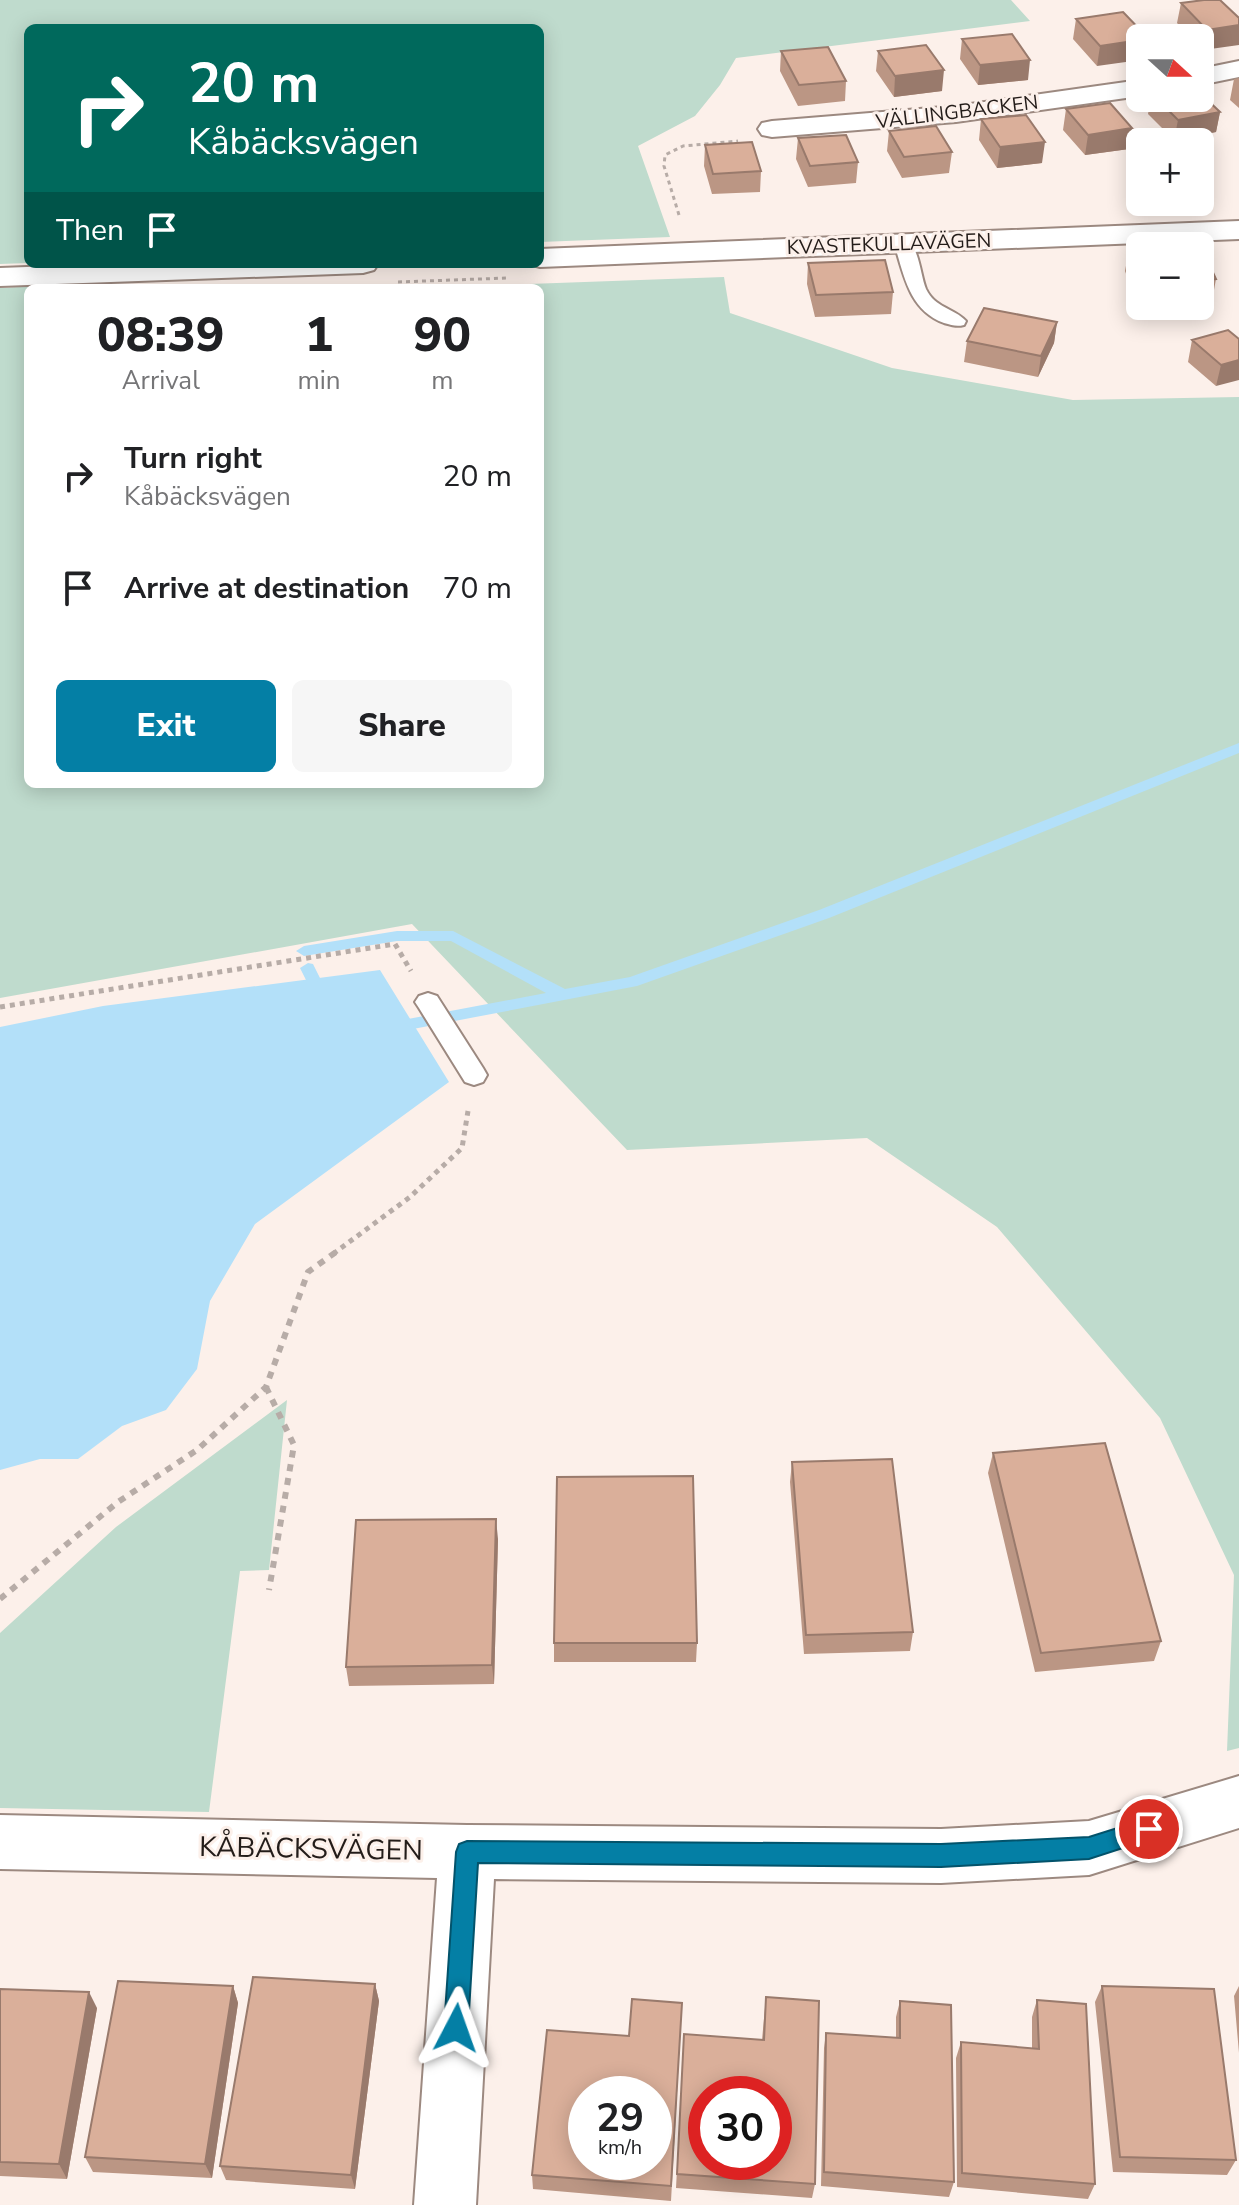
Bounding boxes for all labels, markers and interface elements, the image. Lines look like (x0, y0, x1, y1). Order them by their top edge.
north arrow (1126, 24, 1214, 112)
map controls (1126, 24, 1214, 320)
text: 20 m (188, 45, 319, 122)
icon: right (56, 56, 160, 160)
street label: VÄLLINGBACKEN (873, 89, 1040, 135)
text: Kåbäcksvägen (188, 118, 419, 167)
button: + (1126, 128, 1214, 216)
icon: arrive (140, 208, 184, 252)
text: Then (56, 210, 124, 251)
street label: KVASTEKULLAVÄGEN (786, 227, 992, 261)
button: − (1126, 232, 1214, 320)
text: 08:39 (97, 302, 225, 368)
text: 1 (305, 302, 333, 368)
text: 90 (413, 302, 471, 368)
text: Arrival (122, 363, 200, 398)
text: min (298, 363, 341, 398)
text: m (431, 363, 453, 398)
text: Turn right (124, 438, 262, 479)
icon: right (56, 454, 100, 498)
text: 20 m (443, 456, 512, 497)
text: Kåbäcksvägen (124, 479, 291, 514)
icon: arrive (56, 566, 100, 610)
text: Arrive at destination (124, 568, 409, 609)
text: 70 m (443, 568, 512, 609)
button: Exit (56, 680, 276, 772)
button: Share (292, 680, 512, 772)
pin (1115, 1795, 1183, 1863)
icon: arrive (1127, 1807, 1171, 1851)
street label: KÅBÄCKSVÄGEN (199, 1827, 423, 1870)
position arrow (414, 1986, 498, 2070)
speed limit sign: 30 (688, 2076, 792, 2180)
text: 29 (596, 2091, 644, 2145)
text: km/h (598, 2134, 642, 2161)

